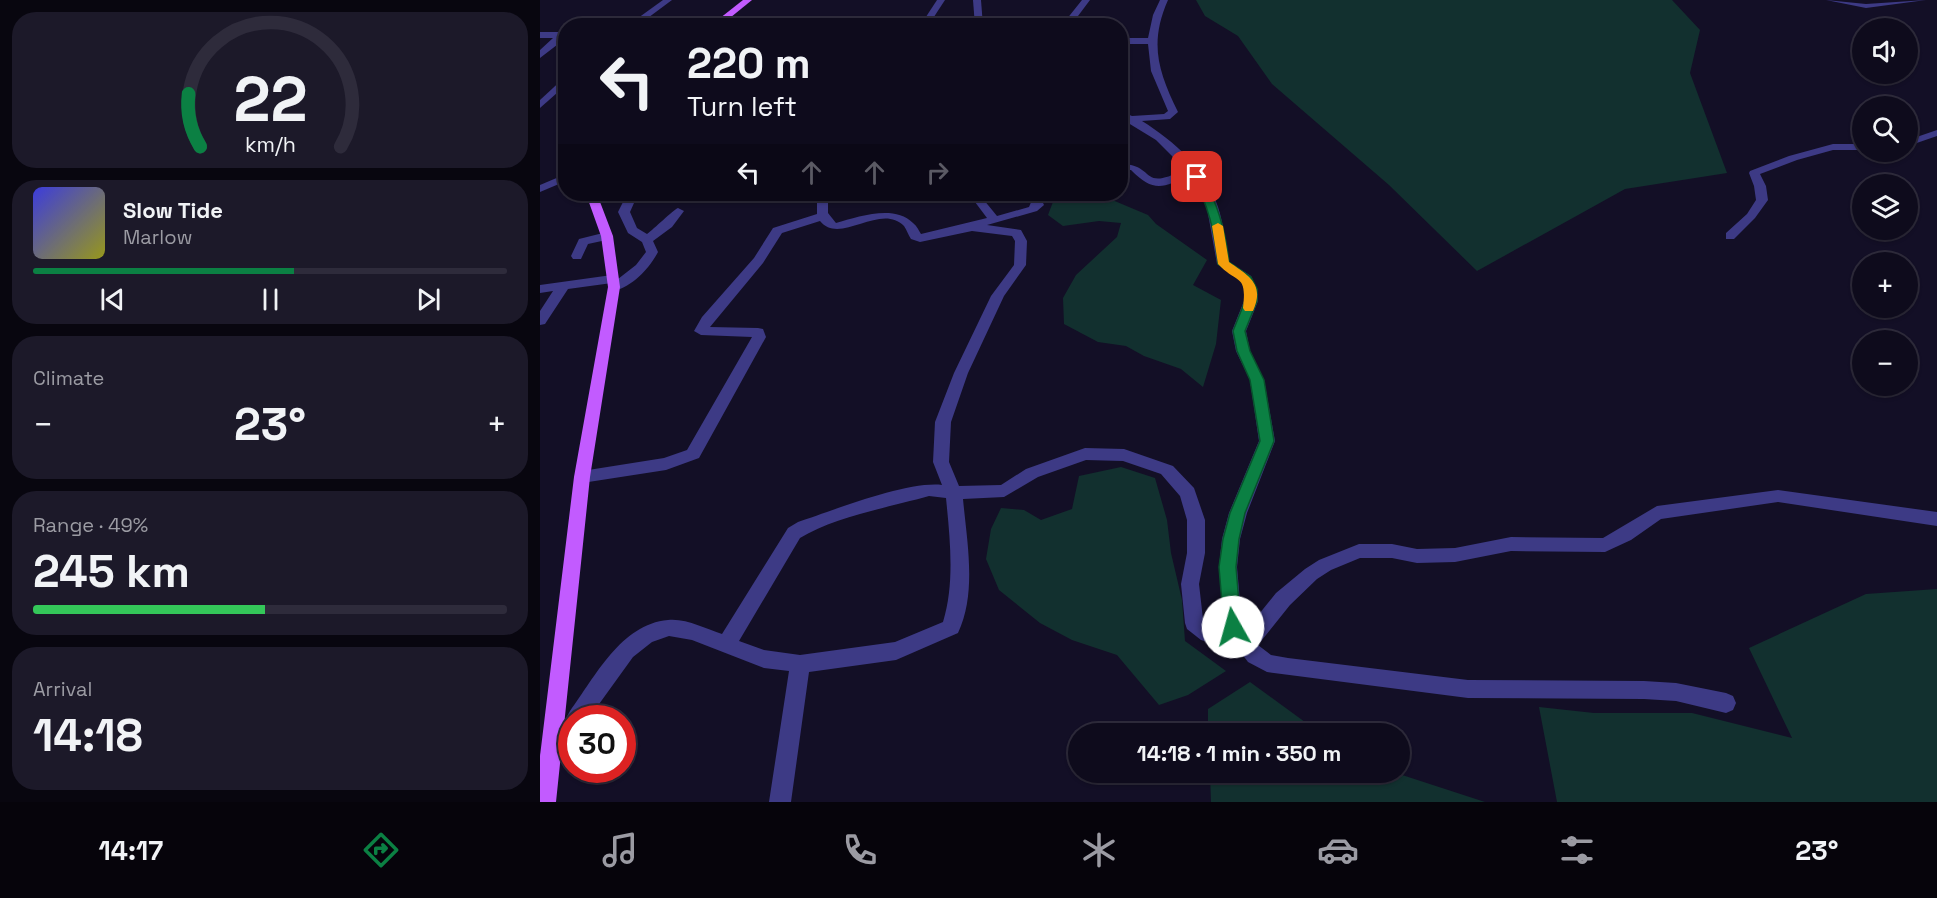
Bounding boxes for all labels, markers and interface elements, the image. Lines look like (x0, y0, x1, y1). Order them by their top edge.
map controls (1852, 18, 1918, 396)
button: sound (1852, 18, 1918, 84)
text: 220 m (687, 37, 811, 90)
icon: left (588, 42, 666, 120)
text: 22 (233, 60, 307, 139)
text: Turn left (687, 89, 797, 124)
button: search (1852, 96, 1918, 162)
text: km/h (244, 131, 296, 158)
pin (1171, 151, 1222, 202)
icon: left (732, 156, 765, 189)
icon: ahead (795, 156, 828, 189)
icon: ahead (858, 156, 891, 189)
icon: right (921, 156, 954, 189)
icon: arrive (1180, 160, 1213, 193)
button: layers (1852, 174, 1918, 240)
text: Slow Tide (123, 196, 223, 224)
text: Marlow (123, 224, 192, 250)
button: + (1852, 252, 1918, 318)
icon: previous (96, 283, 129, 316)
icon: pause (254, 283, 287, 316)
icon: next (412, 283, 445, 316)
button: − (1852, 330, 1918, 396)
text: Climate (33, 365, 104, 391)
text: 23° (234, 396, 306, 453)
text: − (33, 404, 53, 446)
text: + (487, 404, 507, 446)
text: Range · 49% (33, 512, 148, 538)
text: 245 km (33, 543, 190, 600)
position arrow (1201, 595, 1265, 659)
text: Arrival (33, 676, 92, 702)
speed limit sign: 30 (558, 705, 636, 783)
text: 14:18 (33, 707, 143, 764)
text: 14:18 · 1 min · 350 m (1137, 739, 1341, 767)
icon: directions (360, 829, 402, 871)
icon: music (599, 829, 641, 871)
icon: phone (839, 829, 881, 871)
icon: climate (1078, 829, 1120, 871)
icon: car (1317, 829, 1359, 871)
icon: filters (1556, 829, 1598, 871)
text: 14:17 (99, 833, 163, 868)
text: 23° (1795, 833, 1838, 868)

